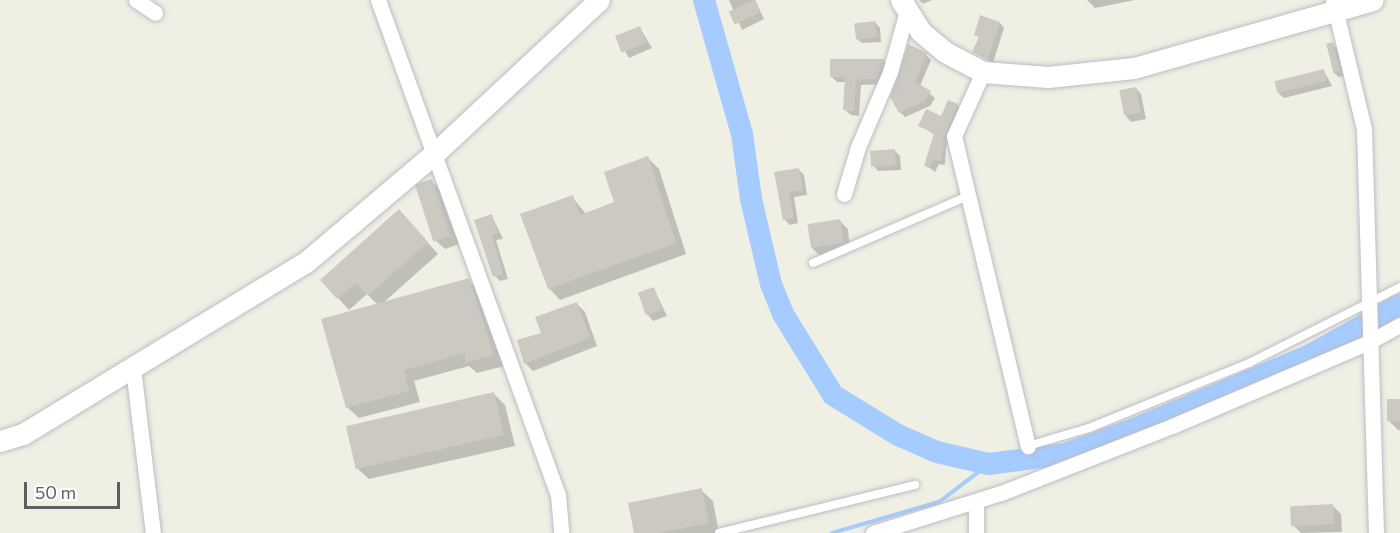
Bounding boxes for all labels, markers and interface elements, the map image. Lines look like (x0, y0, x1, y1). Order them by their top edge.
scale bar (27, 470, 123, 508)
text: 50 m (35, 481, 76, 503)

